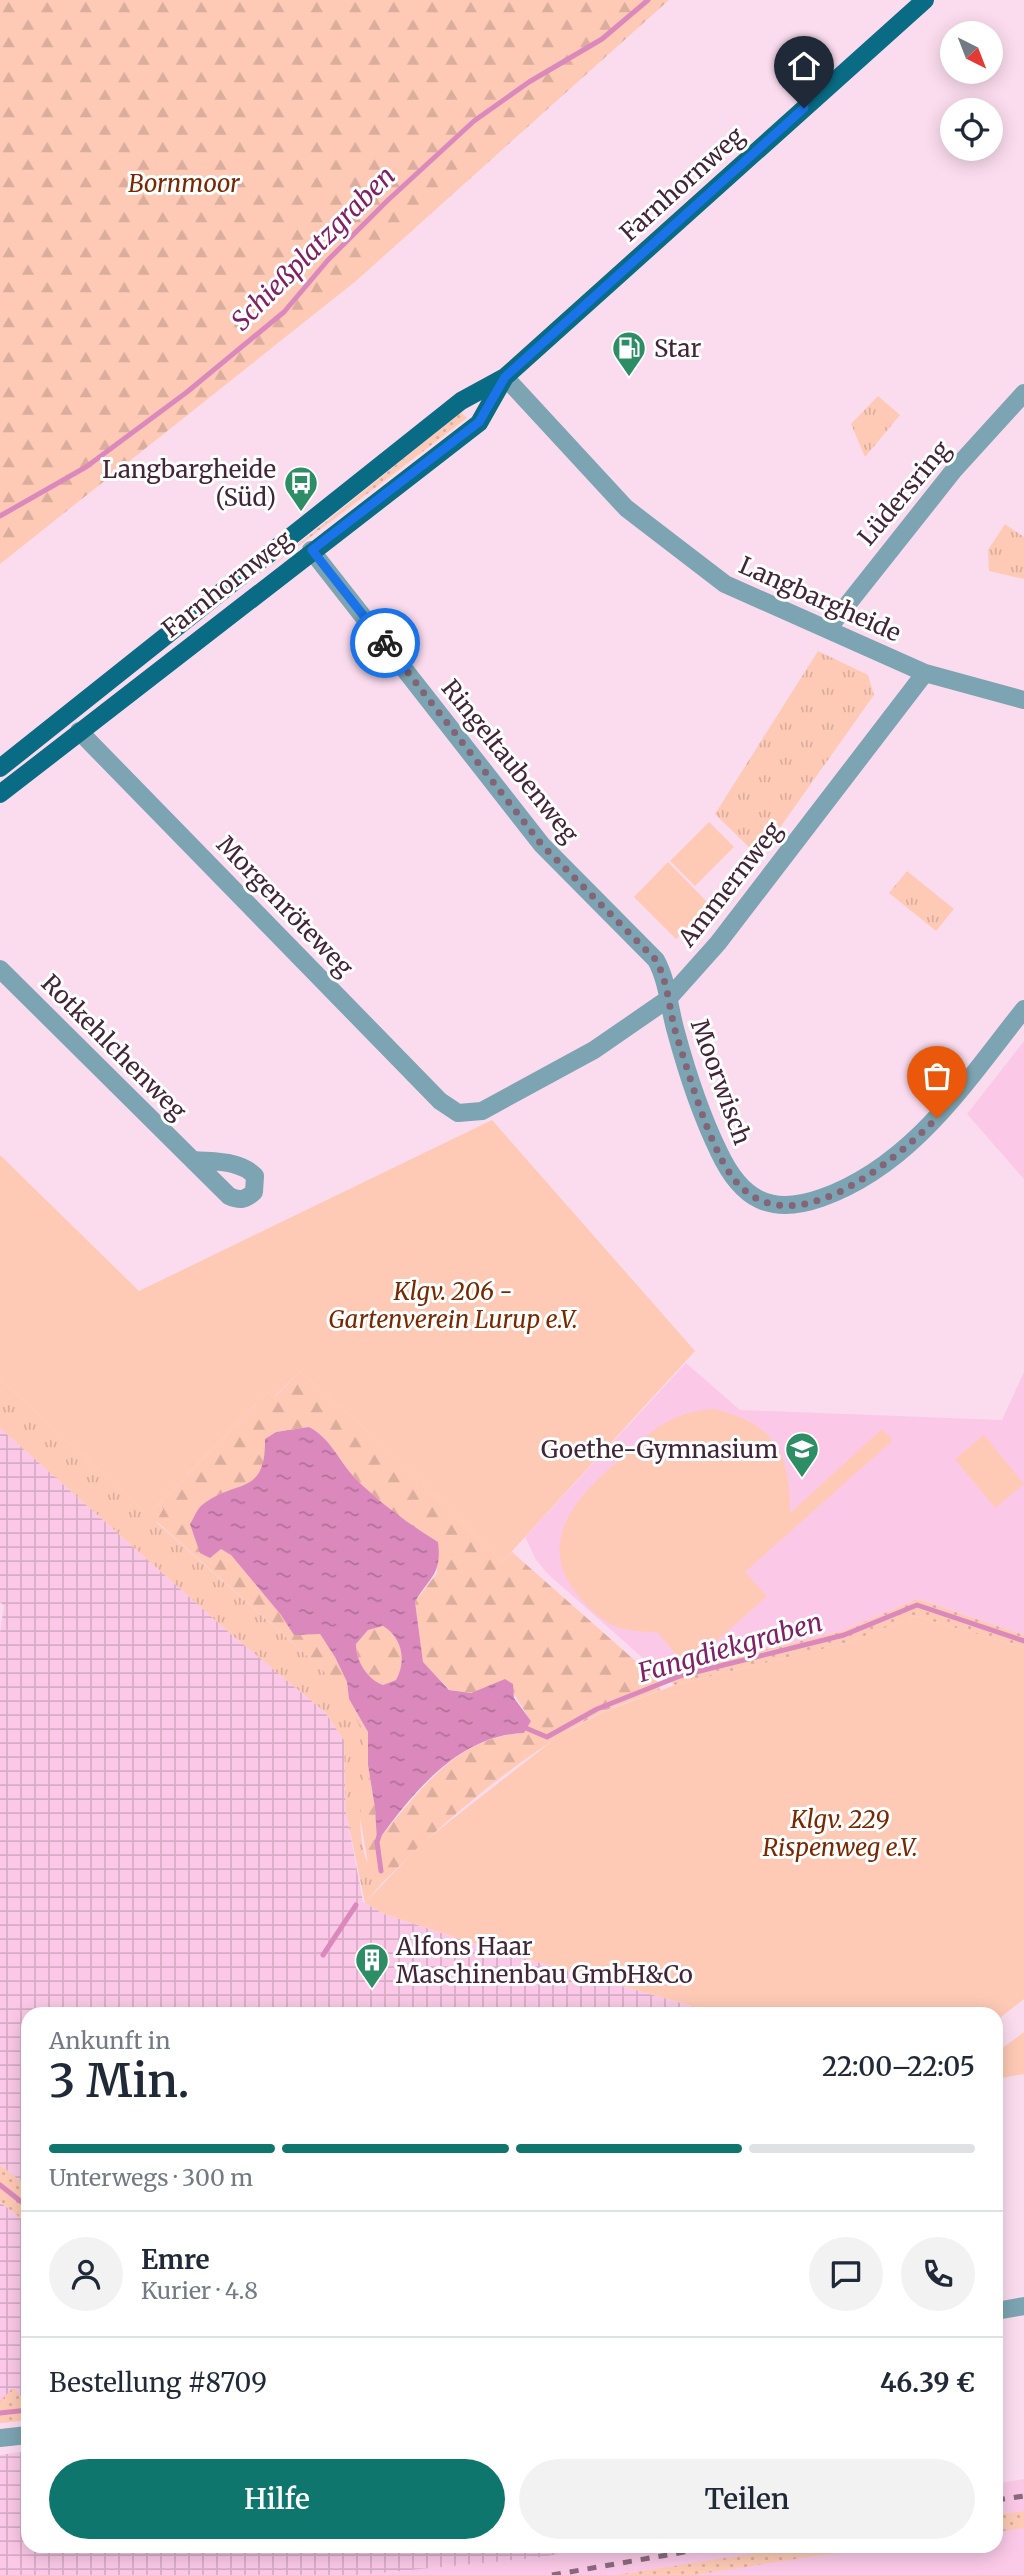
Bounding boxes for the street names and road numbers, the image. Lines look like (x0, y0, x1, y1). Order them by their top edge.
street label: Farnhornweg (613, 120, 751, 248)
street label: Lüdersring (851, 434, 957, 552)
street label: Farnhornweg (156, 523, 299, 644)
street label: Langbargheide (734, 550, 906, 648)
street label: Ringeltaubenweg (435, 673, 586, 849)
street label: Ammernweg (671, 815, 789, 954)
street label: Morgenröteweg (210, 829, 360, 983)
street label: Rotkehlchenweg (35, 968, 193, 1126)
street label: Moorwisch (684, 1015, 758, 1149)

